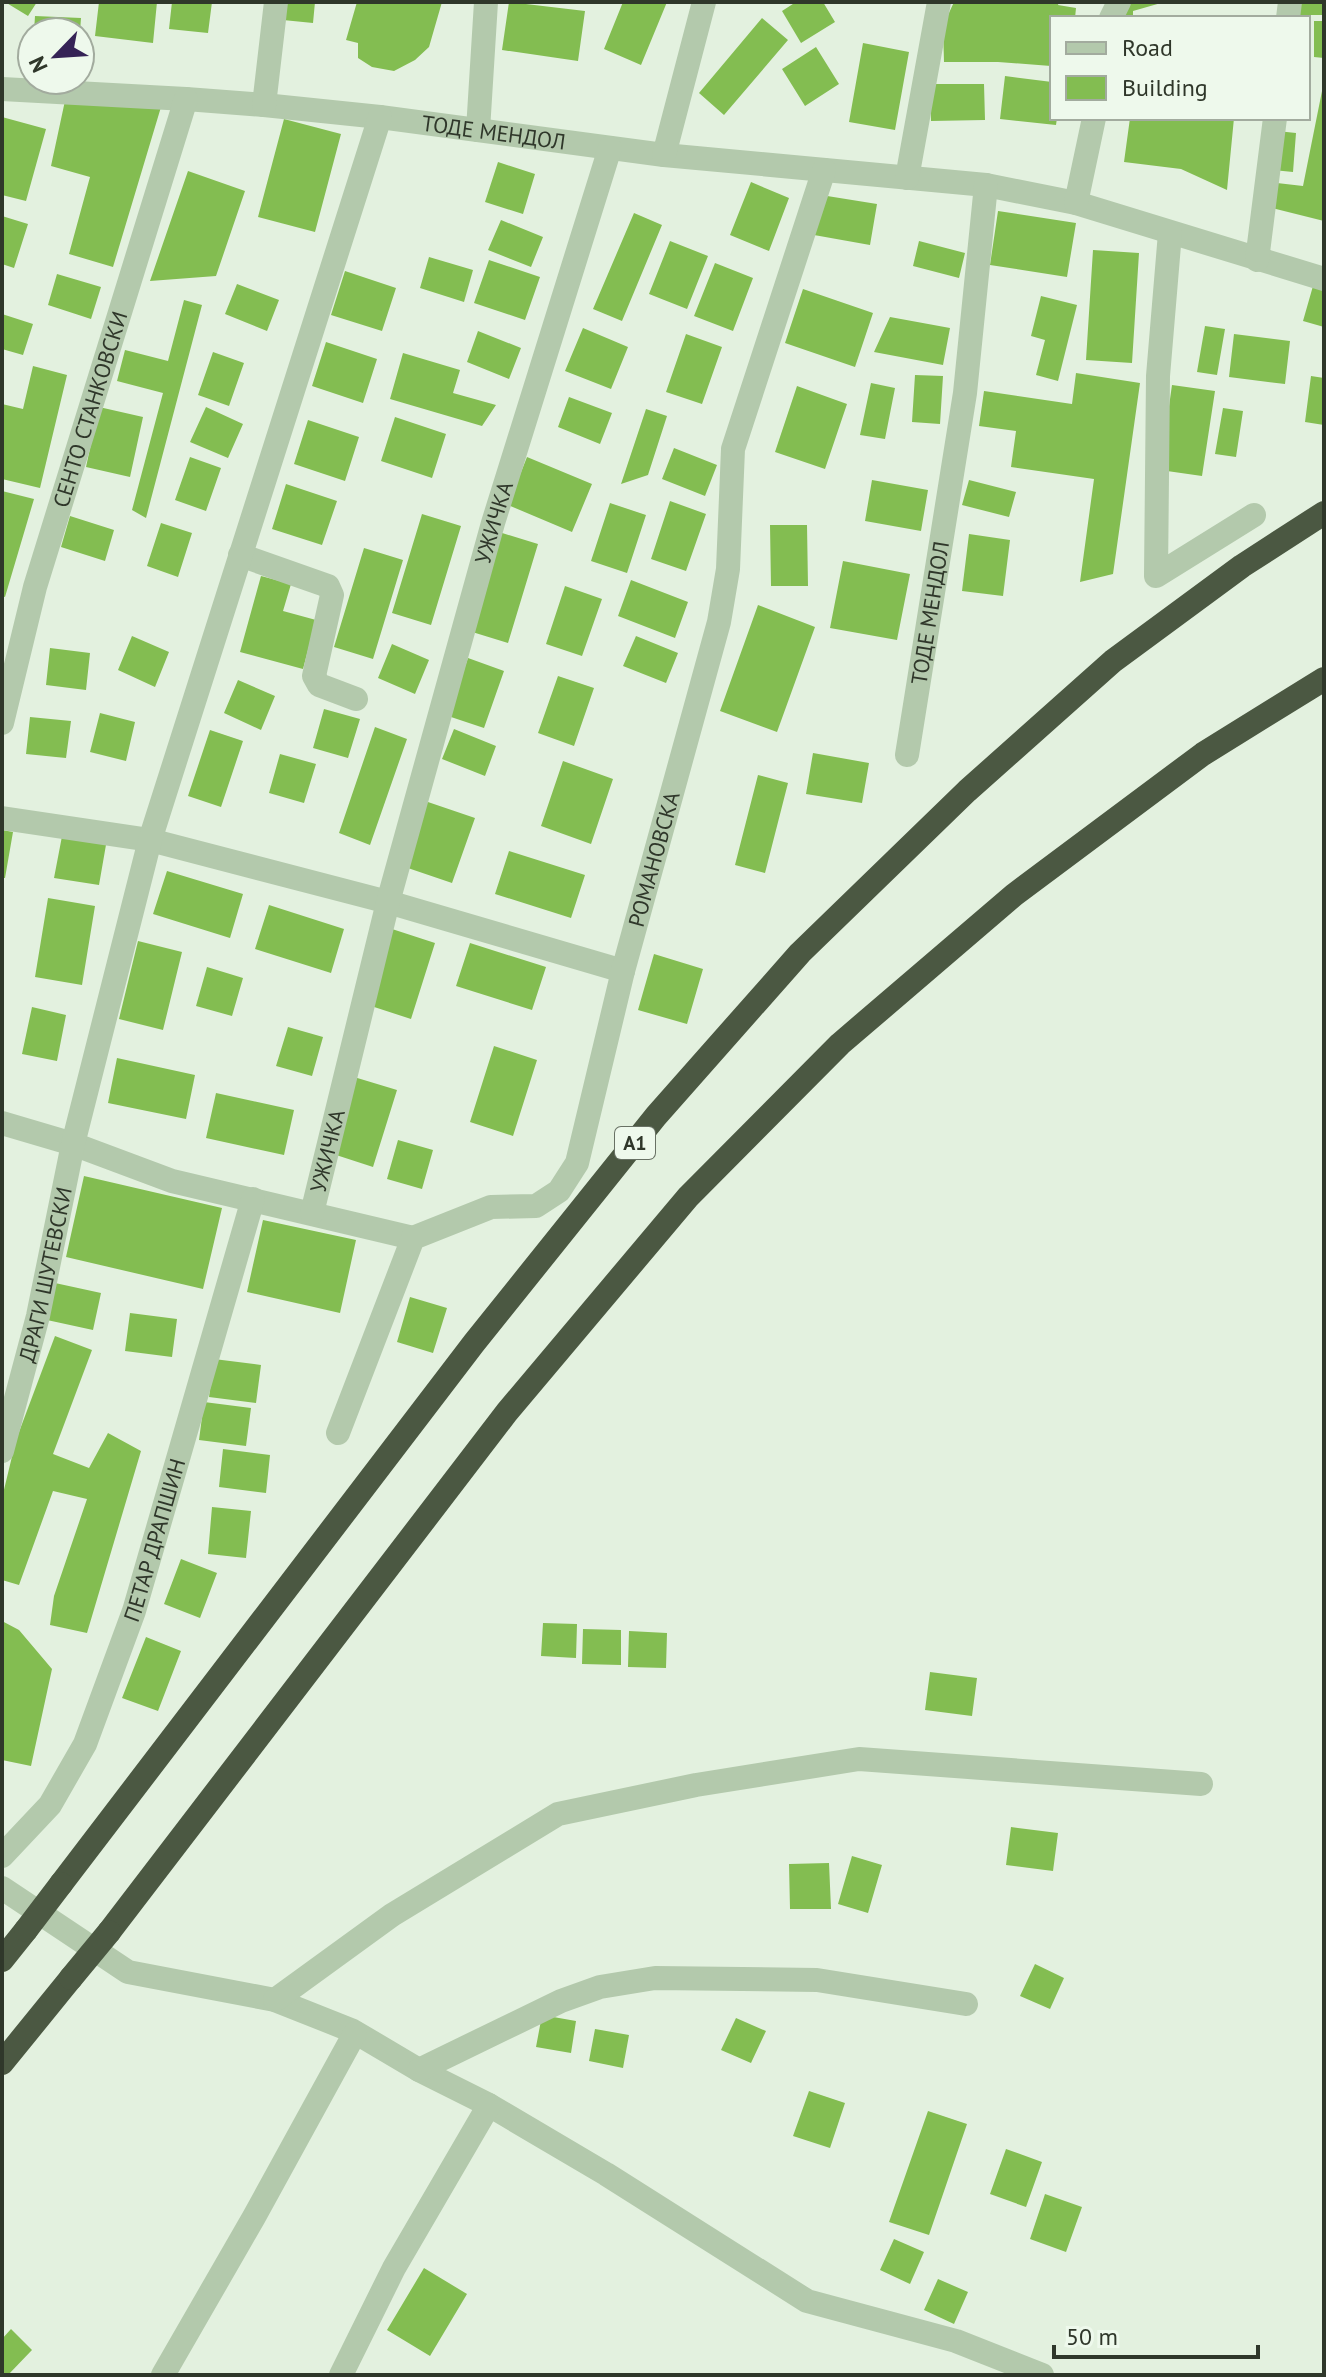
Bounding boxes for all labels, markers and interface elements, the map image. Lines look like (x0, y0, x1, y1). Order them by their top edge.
north arrow (16, 16, 96, 96)
legend (1050, 16, 1310, 120)
text: Road (1122, 32, 1173, 63)
text: N (22, 52, 54, 77)
text: Building (1122, 72, 1208, 103)
street label: ТОДЕ МЕНДОЛ (420, 109, 567, 156)
street label: СЕНТО СТАНКОВСКИ (46, 308, 134, 511)
street label: УЖИЧКА (468, 478, 519, 567)
street label: ТОДЕ МЕНДОЛ (905, 539, 955, 686)
street label: РОМАНОВСКА (622, 788, 686, 930)
street label: УЖИЧКА (304, 1106, 351, 1195)
road number: A1 (615, 1127, 655, 1159)
street label: ДРАГИ ШУТЕВСКИ (12, 1184, 78, 1365)
street label: ПЕТАР ДРАПШИН (117, 1455, 191, 1626)
scale bar (1054, 2309, 1258, 2359)
text: 50 m (1066, 2321, 1118, 2352)

